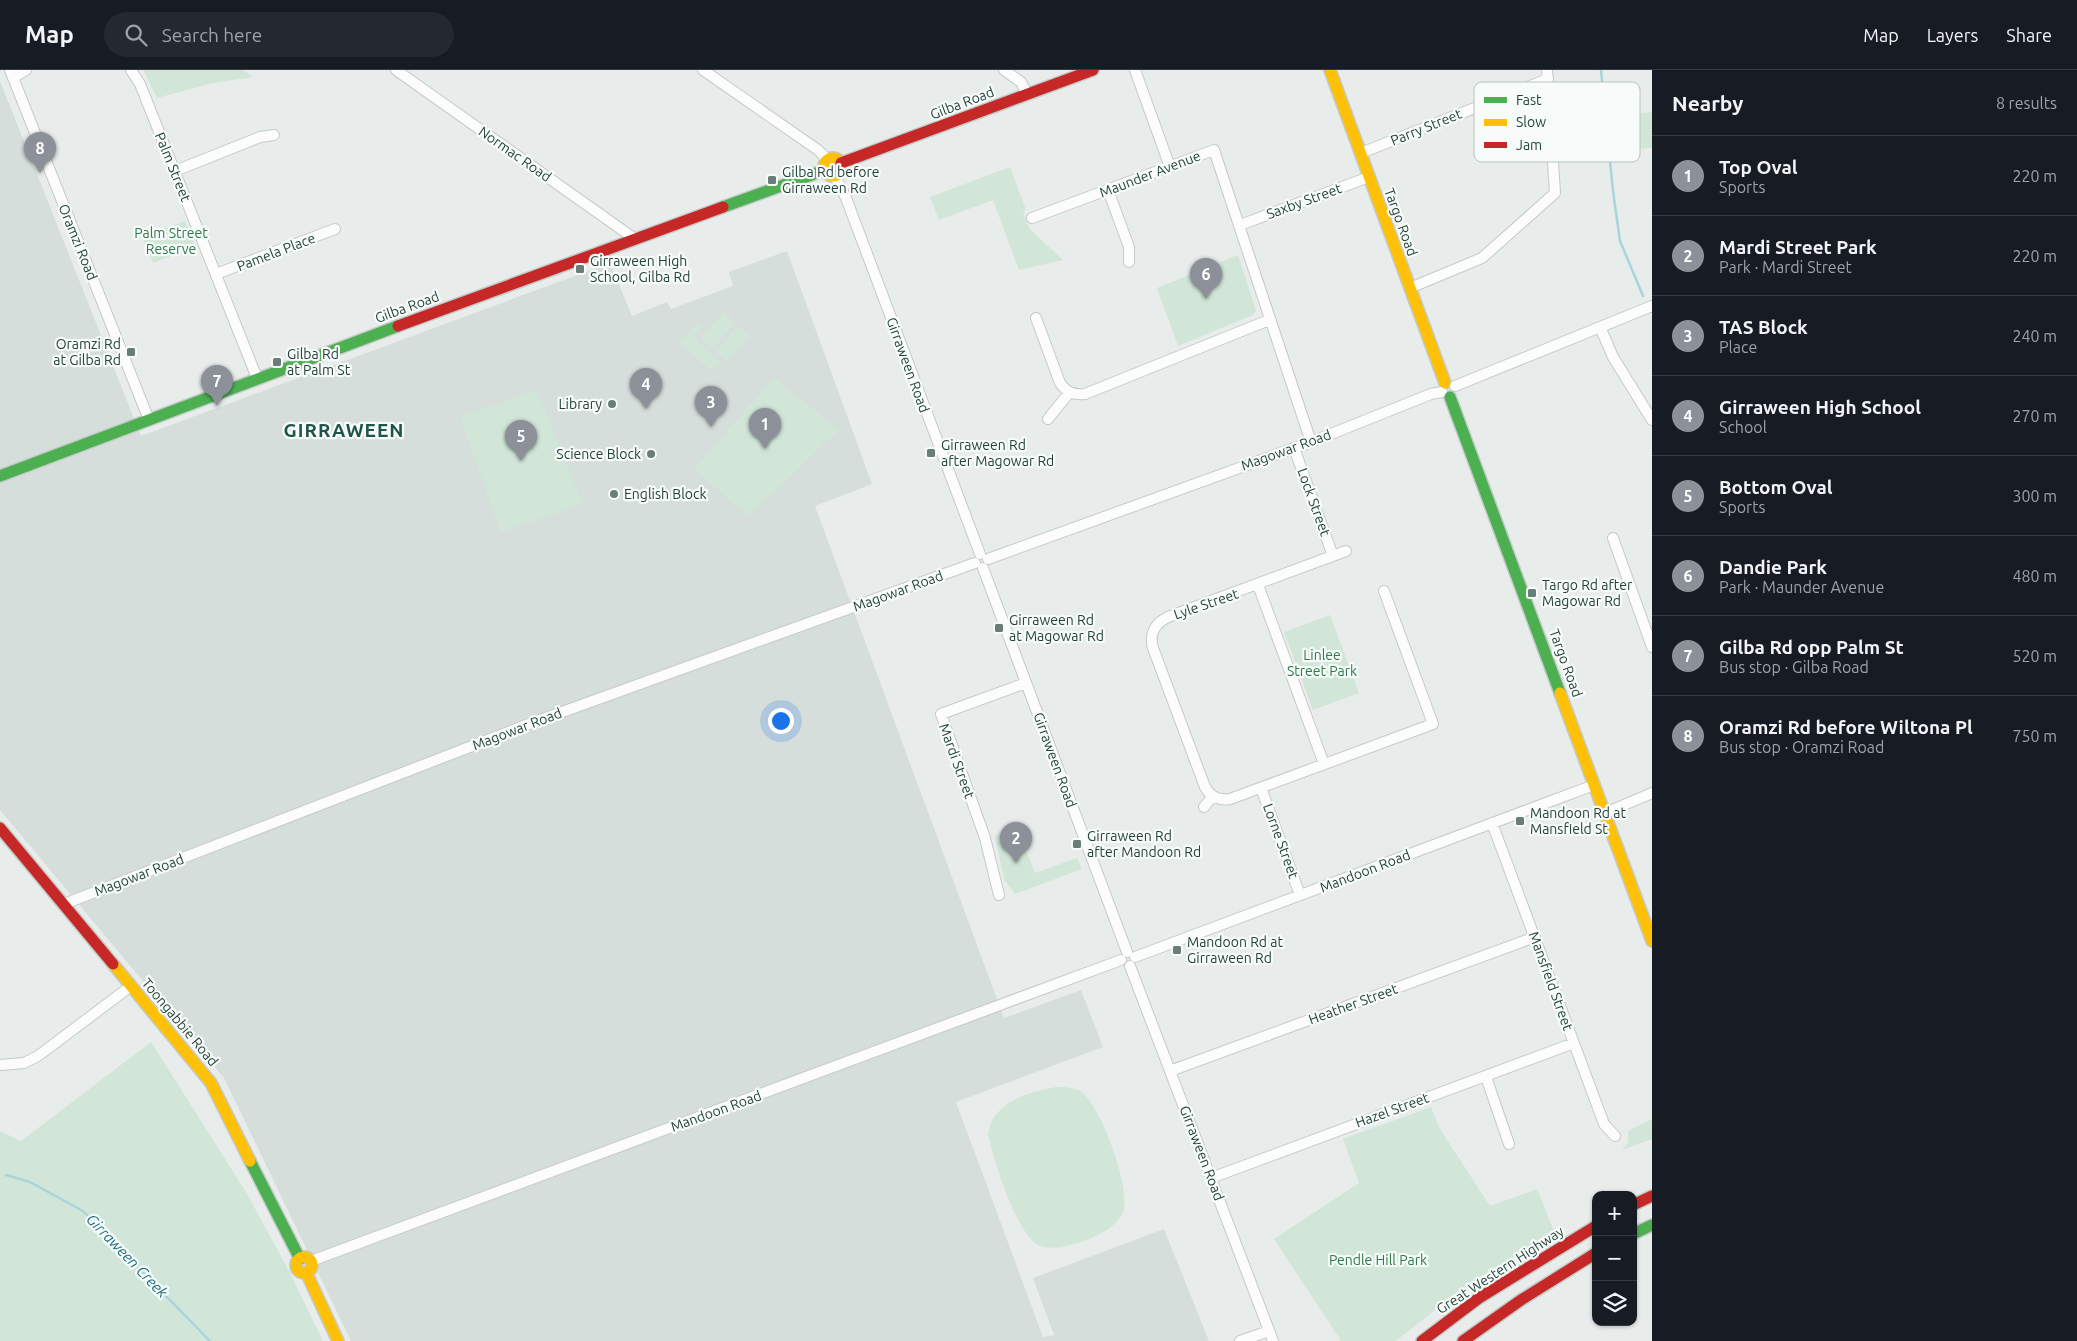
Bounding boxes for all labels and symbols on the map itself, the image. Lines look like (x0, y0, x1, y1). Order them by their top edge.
legend (1474, 82, 1640, 162)
street label: Gilba Road (928, 83, 996, 123)
text: Fast (1516, 92, 1542, 108)
street label: Parry Street (1388, 105, 1464, 149)
text: Slow (1516, 114, 1546, 130)
street label: Normac Road (476, 123, 554, 185)
street label: Palm Street (152, 130, 194, 205)
pin: 8 (24, 132, 56, 173)
text: Jam (1516, 137, 1542, 153)
street label: Maunder Avenue (1097, 147, 1203, 201)
place label: Gilba Rd before Girraween Rd (782, 164, 879, 196)
marker: Gilba Rd before Girraween Rd (766, 174, 778, 186)
street label: Saxby Street (1264, 180, 1344, 222)
street label: Targo Road (1381, 186, 1421, 258)
street label: Oramzi Road (55, 202, 101, 282)
park label: Palm Street Reserve (134, 225, 208, 257)
street label: Pamela Place (234, 230, 318, 274)
place label: Girraween High School, Gilba Rd (590, 253, 690, 285)
pin: 6 (1190, 258, 1222, 299)
marker: Girraween High School, Gilba Rd (574, 263, 586, 275)
street label: Gilba Road (373, 288, 441, 326)
street label: Girraween Road (883, 315, 933, 415)
place label: Oramzi Rd at Gilba Rd (53, 336, 121, 368)
marker: Oramzi Rd at Gilba Rd (125, 346, 137, 358)
place label: Gilba Rd at Palm St (287, 346, 351, 378)
marker: Gilba Rd at Palm St (271, 356, 283, 368)
pin: 7 (201, 365, 233, 406)
pin: 4 (630, 368, 662, 409)
pin: 3 (695, 386, 727, 427)
place label: Library (558, 396, 602, 412)
marker: Library (606, 398, 618, 410)
pin: 1 (749, 408, 781, 449)
district label: GIRRAWEEN (284, 419, 404, 441)
pin: 5 (505, 420, 537, 461)
street label: Magowar Road (1239, 426, 1333, 474)
place label: Girraween Rd after Magowar Rd (941, 437, 1054, 469)
place label: Science Block (556, 446, 641, 462)
marker: Girraween Rd after Magowar Rd (925, 447, 937, 459)
marker: Science Block (645, 448, 657, 460)
street label: Lock Street (1294, 466, 1334, 539)
place label: English Block (624, 486, 707, 502)
marker: English Block (608, 488, 620, 500)
street label: Magowar Road (851, 567, 945, 615)
place label: Targo Rd after Magowar Rd (1542, 577, 1633, 609)
street label: Lyle Street (1172, 585, 1241, 623)
marker: Targo Rd after Magowar Rd (1526, 587, 1538, 599)
place label: Girraween Rd at Magowar Rd (1009, 612, 1104, 644)
marker: Girraween Rd at Magowar Rd (993, 622, 1005, 634)
street label: Targo Road (1546, 627, 1586, 699)
park label: Linlee Street Park (1287, 647, 1357, 679)
street label: Magowar Road (470, 705, 564, 753)
your location (768, 708, 794, 734)
street label: Girraween Road (1030, 710, 1080, 810)
street label: Mardi Street (936, 721, 978, 801)
street label: Lorne Street (1260, 801, 1302, 881)
place label: Mandoon Rd at Mansfield St (1530, 805, 1626, 837)
marker: Mandoon Rd at Mansfield St (1514, 815, 1526, 827)
pin: 2 (1000, 822, 1032, 863)
place label: Girraween Rd after Mandoon Rd (1087, 828, 1201, 860)
marker: Girraween Rd after Mandoon Rd (1071, 838, 1083, 850)
street label: Mandoon Road (1318, 846, 1412, 896)
street label: Magowar Road (92, 851, 186, 899)
street label: Mansfield Street (1526, 929, 1576, 1033)
place label: Mandoon Rd at Girraween Rd (1187, 934, 1283, 966)
marker: Mandoon Rd at Girraween Rd (1171, 944, 1183, 956)
street label: Toongabbie Road (139, 975, 221, 1069)
street label: Heather Street (1306, 980, 1400, 1028)
street label: Mandoon Road (668, 1087, 764, 1135)
street label: Hazel Street (1353, 1089, 1431, 1131)
street label: Girraween Road (1177, 1103, 1227, 1203)
water label: Girraween Creek (83, 1210, 172, 1301)
street label: Great Western Highway (1433, 1223, 1567, 1317)
park label: Pendle Hill Park (1329, 1252, 1427, 1268)

